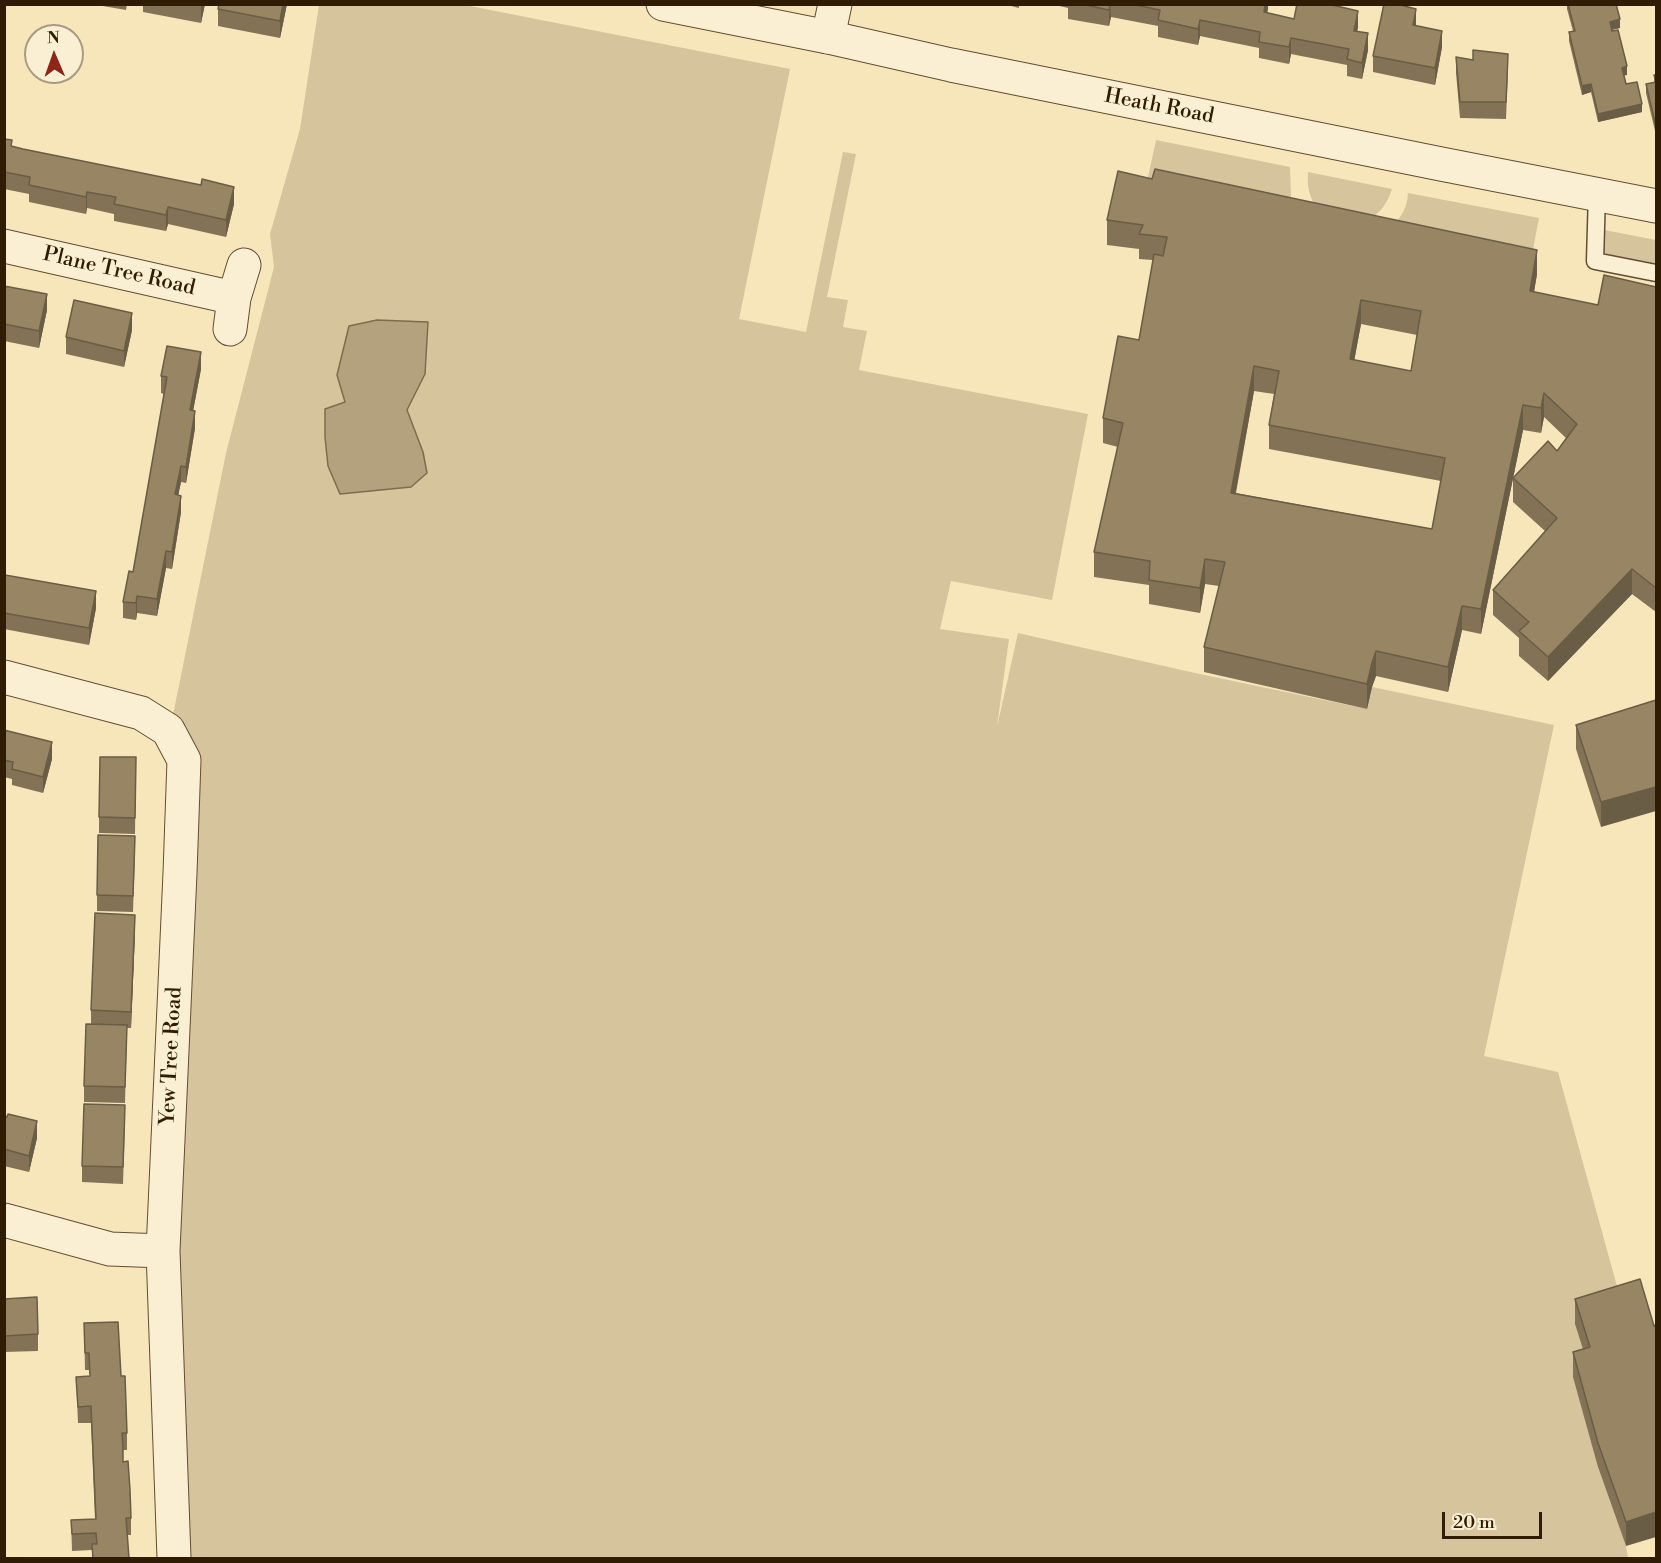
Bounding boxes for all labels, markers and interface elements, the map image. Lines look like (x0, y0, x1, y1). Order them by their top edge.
north arrow (24, 24, 84, 84)
text: N (47, 28, 60, 48)
street label: Heath Road (1102, 84, 1216, 130)
street label: Plane Tree Road (40, 242, 198, 302)
street label: Yew Tree Road (156, 986, 188, 1126)
scale bar (1445, 1500, 1546, 1538)
text: 20 m (1453, 1511, 1495, 1534)

